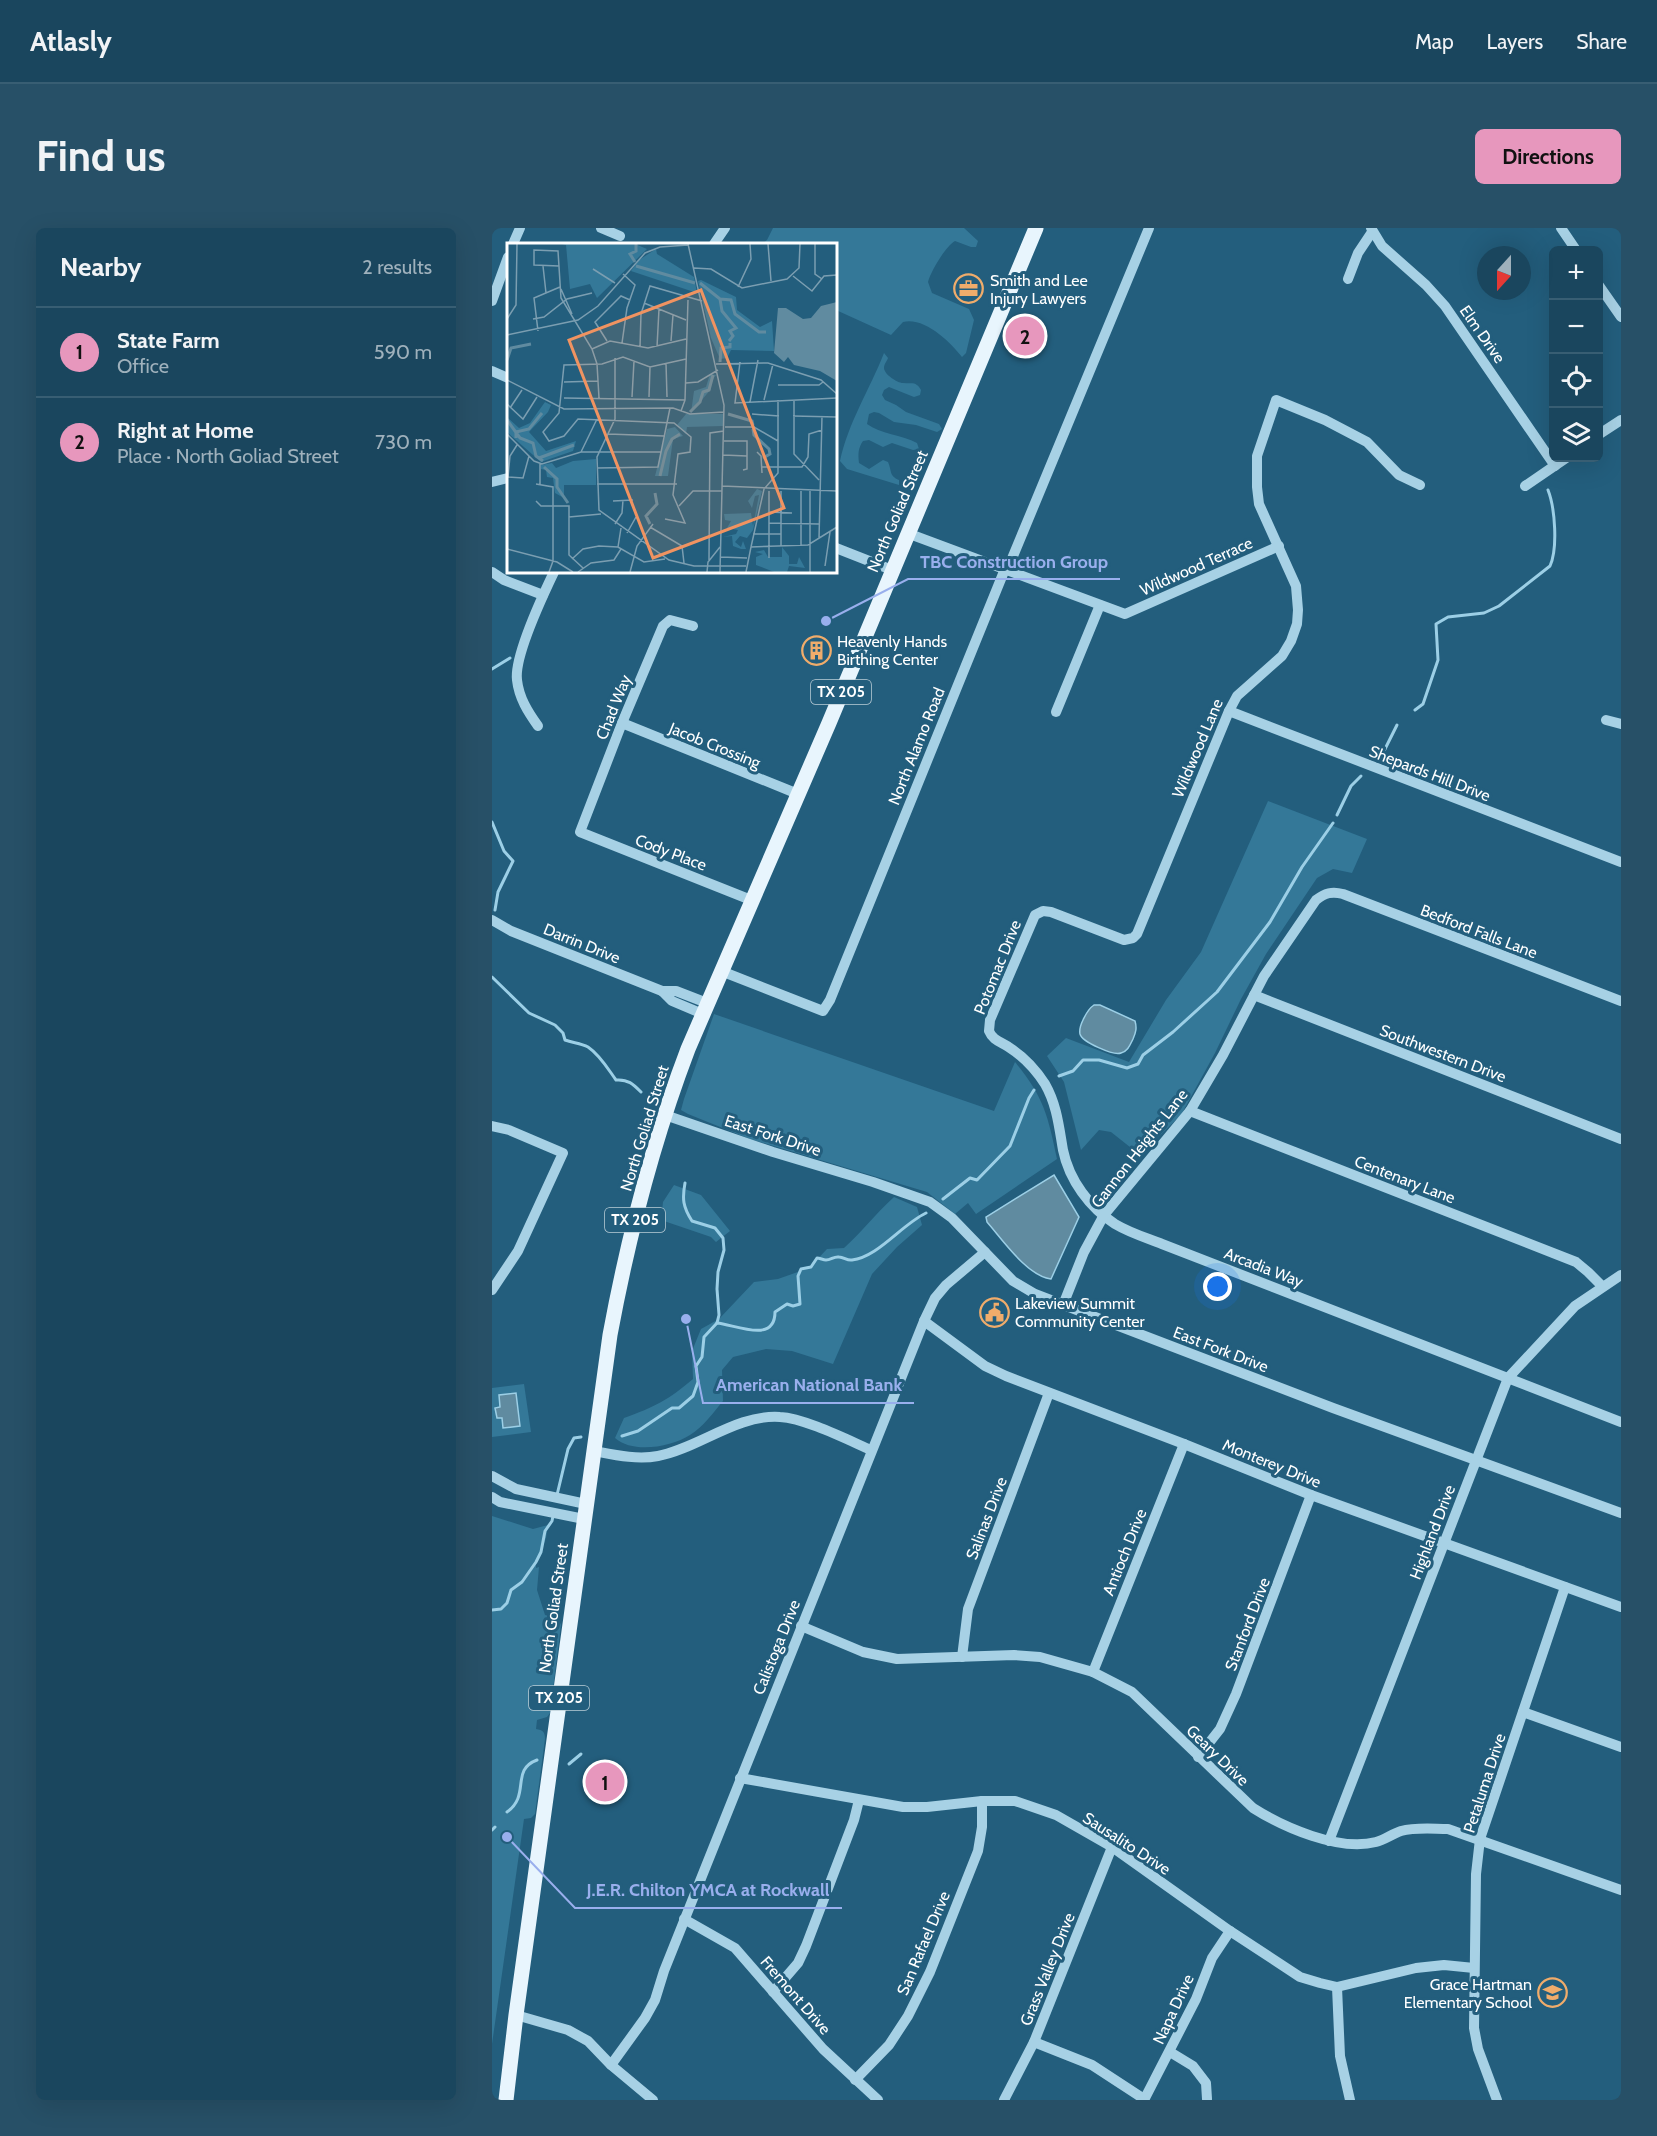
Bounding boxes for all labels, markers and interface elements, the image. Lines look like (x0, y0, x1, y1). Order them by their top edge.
text: Atlasly (30, 24, 112, 58)
text: Map (1415, 29, 1454, 54)
text: Layers (1487, 29, 1543, 54)
text: Share (1576, 29, 1627, 54)
button: Directions (1475, 129, 1621, 184)
text: Find us (36, 130, 165, 182)
inset map (507, 243, 837, 573)
north arrow (1477, 246, 1531, 300)
map controls (1549, 246, 1603, 462)
button: + (1549, 246, 1603, 300)
text: Nearby (60, 251, 141, 283)
text: 2 results (362, 255, 432, 279)
place label: Smith and Lee Injury Lawyers (990, 271, 1088, 308)
office icon: Smith and Lee Injury Lawyers (953, 273, 985, 305)
button: − (1549, 300, 1603, 354)
street label: Elm Drive (1456, 302, 1509, 367)
pin: 2 (1006, 314, 1044, 358)
text: State Farm (117, 327, 220, 354)
text: 1 (76, 340, 83, 364)
text: 590 m (374, 340, 432, 364)
text: Office (117, 354, 169, 378)
button: locate (1549, 354, 1603, 408)
button: layers (1549, 408, 1603, 462)
text: Right at Home (117, 417, 253, 444)
text: 2 (74, 430, 85, 454)
text: 730 m (375, 430, 432, 454)
text: Place · North Goliad Street (117, 444, 339, 468)
street label: North Goliad Street (863, 447, 932, 575)
street label: Wildwood Terrace (1137, 533, 1255, 600)
callout: TBC Construction Group (908, 543, 1120, 579)
text: TBC Construction Group (920, 551, 1108, 573)
place label: Heavenly Hands Birthing Center (837, 632, 948, 669)
building icon: Heavenly Hands Birthing Center (800, 634, 832, 666)
street label: Chad Way (592, 672, 635, 743)
road number: TX 205 (811, 680, 871, 704)
street label: North Alamo Road (884, 685, 949, 808)
street label: Wildwood Lane (1168, 696, 1227, 800)
street label: Jacob Crossing (665, 718, 764, 773)
street label: Shepards Hill Drive (1367, 742, 1493, 805)
street label: Cody Place (632, 830, 709, 875)
street label: Bedford Falls Lane (1418, 900, 1540, 962)
street label: Potomac Drive (970, 917, 1025, 1017)
street label: Darrin Drive (541, 919, 623, 967)
street label: Southwestern Drive (1377, 1021, 1509, 1086)
street label: North Goliad Street (616, 1062, 673, 1193)
street label: Gannon Heights Lane (1087, 1085, 1192, 1211)
street label: East Fork Drive (722, 1111, 823, 1160)
street label: Centenary Lane (1352, 1152, 1458, 1207)
road number: TX 205 (605, 1208, 665, 1232)
street label: Arcadia Way (1222, 1244, 1306, 1291)
your location (1203, 1272, 1232, 1301)
place label: Lakeview Summit Community Center (1015, 1294, 1145, 1331)
public building icon: Lakeview Summit Community Center (978, 1296, 1010, 1328)
street label: East Fork Drive (1171, 1323, 1271, 1376)
callout: American National Bank (703, 1367, 914, 1403)
text: American National Bank (716, 1374, 902, 1396)
street label: Monterey Drive (1220, 1435, 1324, 1492)
street label: Salinas Drive (962, 1474, 1011, 1562)
street label: Highland Drive (1406, 1482, 1459, 1582)
street label: Antioch Drive (1098, 1506, 1150, 1598)
street label: North Goliad Street (535, 1542, 572, 1674)
street label: Stanford Drive (1221, 1575, 1274, 1673)
street label: Calistoga Drive (749, 1597, 804, 1697)
road number: TX 205 (529, 1686, 589, 1710)
street label: Geary Drive (1183, 1721, 1253, 1790)
street label: Petaluma Drive (1459, 1731, 1510, 1835)
pin: 1 (586, 1760, 624, 1804)
street label: Sausalito Drive (1079, 1808, 1174, 1879)
callout: J.E.R. Chilton YMCA at Rockwall (575, 1872, 842, 1908)
text: J.E.R. Chilton YMCA at Rockwall (585, 1879, 830, 1901)
street label: San Rafael Drive (893, 1888, 954, 1998)
street label: Grass Valley Drive (1016, 1910, 1079, 2028)
street label: Fremont Drive (757, 1952, 835, 2038)
street label: Napa Drive (1149, 1971, 1198, 2047)
place label: Grace Hartman Elementary School (1404, 1975, 1532, 2012)
school or university icon: Grace Hartman Elementary School (1537, 1977, 1569, 2009)

